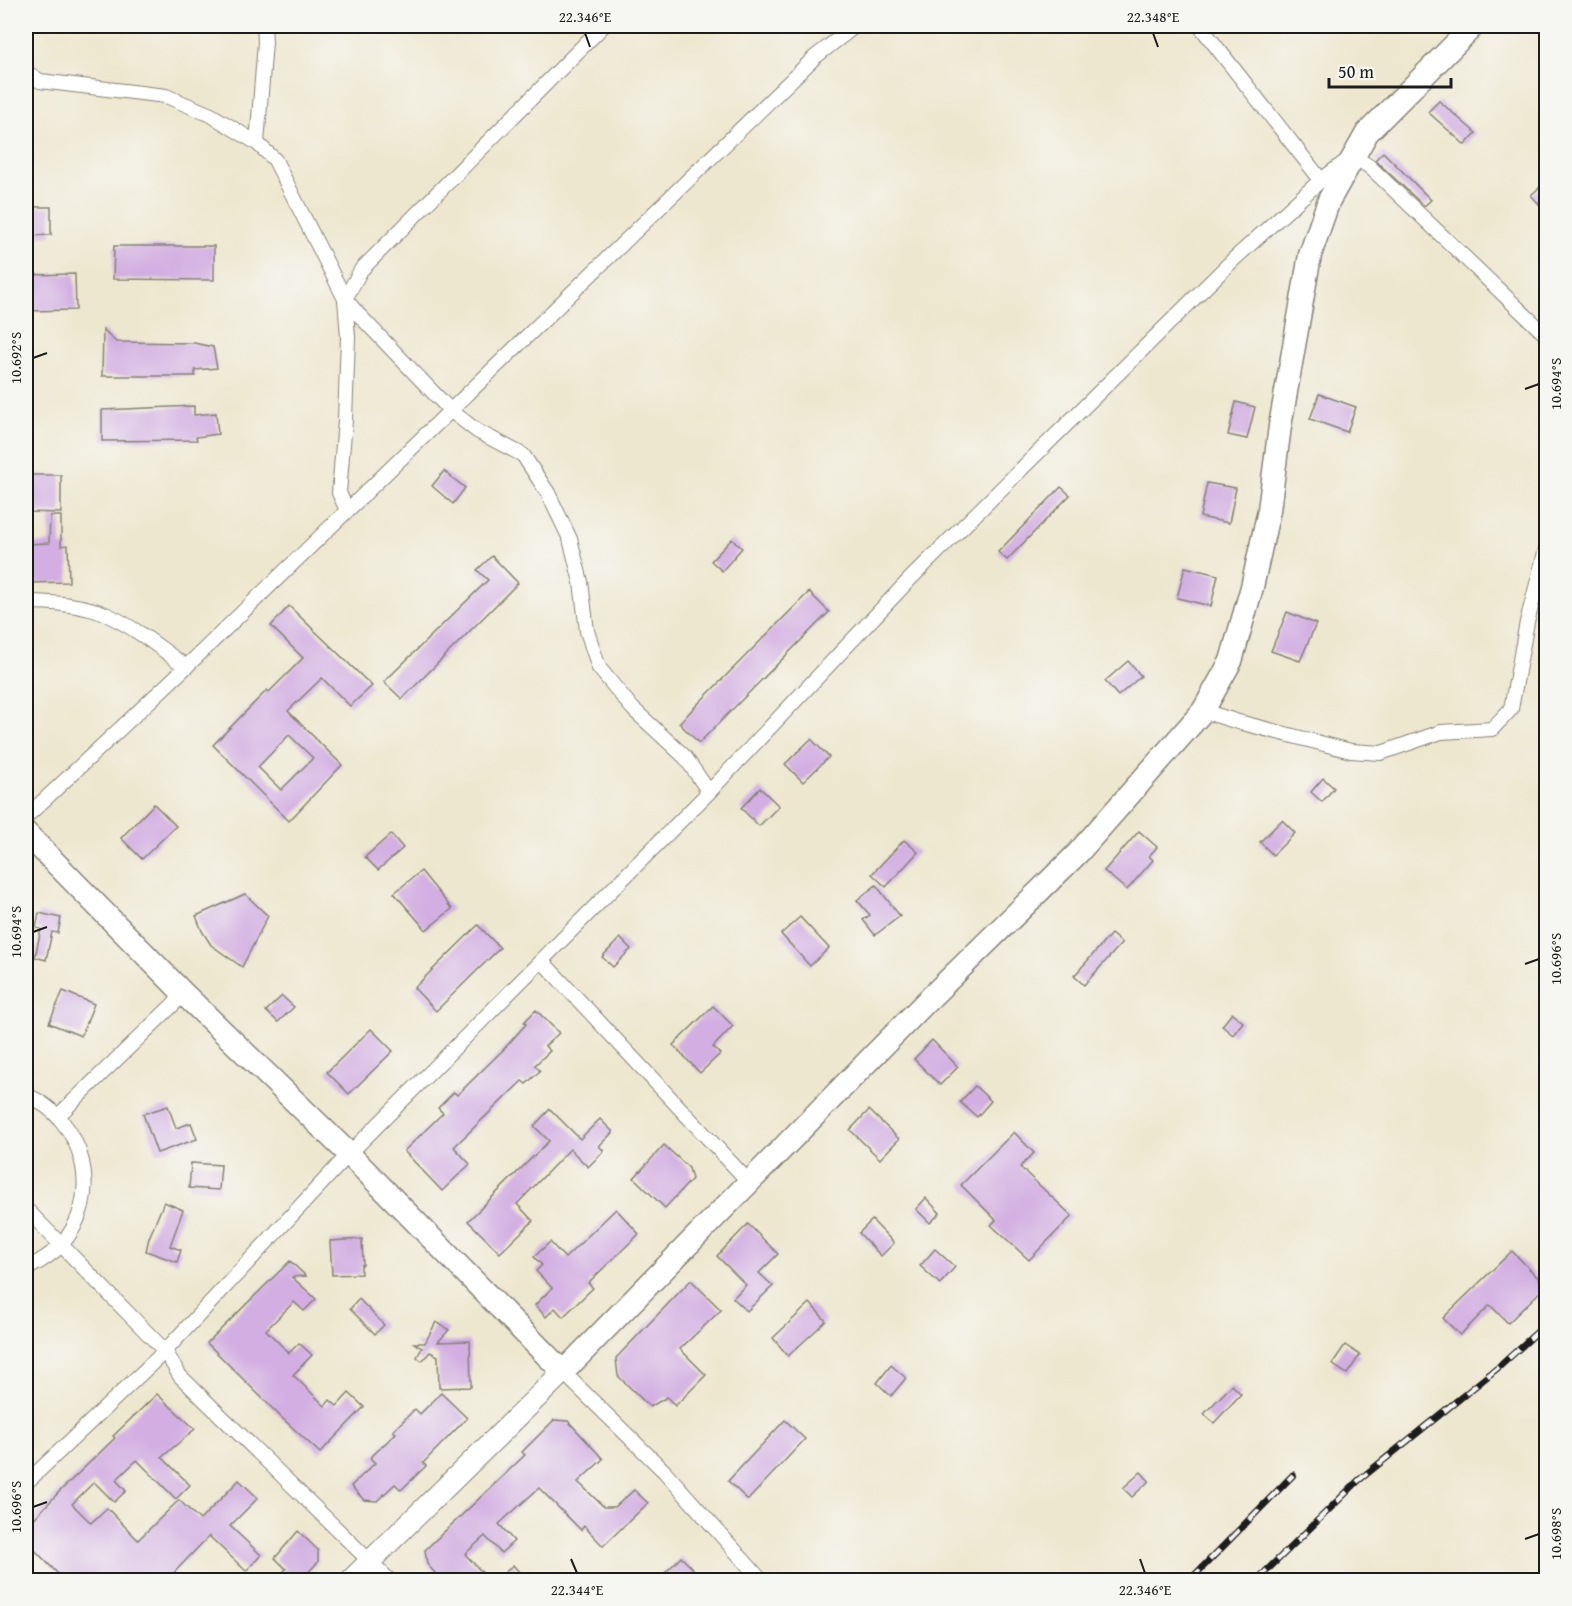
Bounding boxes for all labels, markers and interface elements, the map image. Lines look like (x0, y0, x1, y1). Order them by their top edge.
text: 22.346°E (559, 6, 612, 27)
text: 22.348°E (1127, 6, 1180, 27)
scale bar (1329, 51, 1450, 89)
text: 50 m (1338, 58, 1374, 85)
text: 10.692°S (5, 332, 26, 384)
text: 10.694°S (1545, 358, 1566, 410)
text: 10.694°S (5, 906, 26, 958)
text: 10.696°S (1545, 933, 1566, 985)
text: 10.696°S (5, 1481, 26, 1533)
text: 10.698°S (1545, 1508, 1566, 1560)
text: 22.344°E (551, 1579, 604, 1600)
text: 22.346°E (1119, 1579, 1172, 1600)

